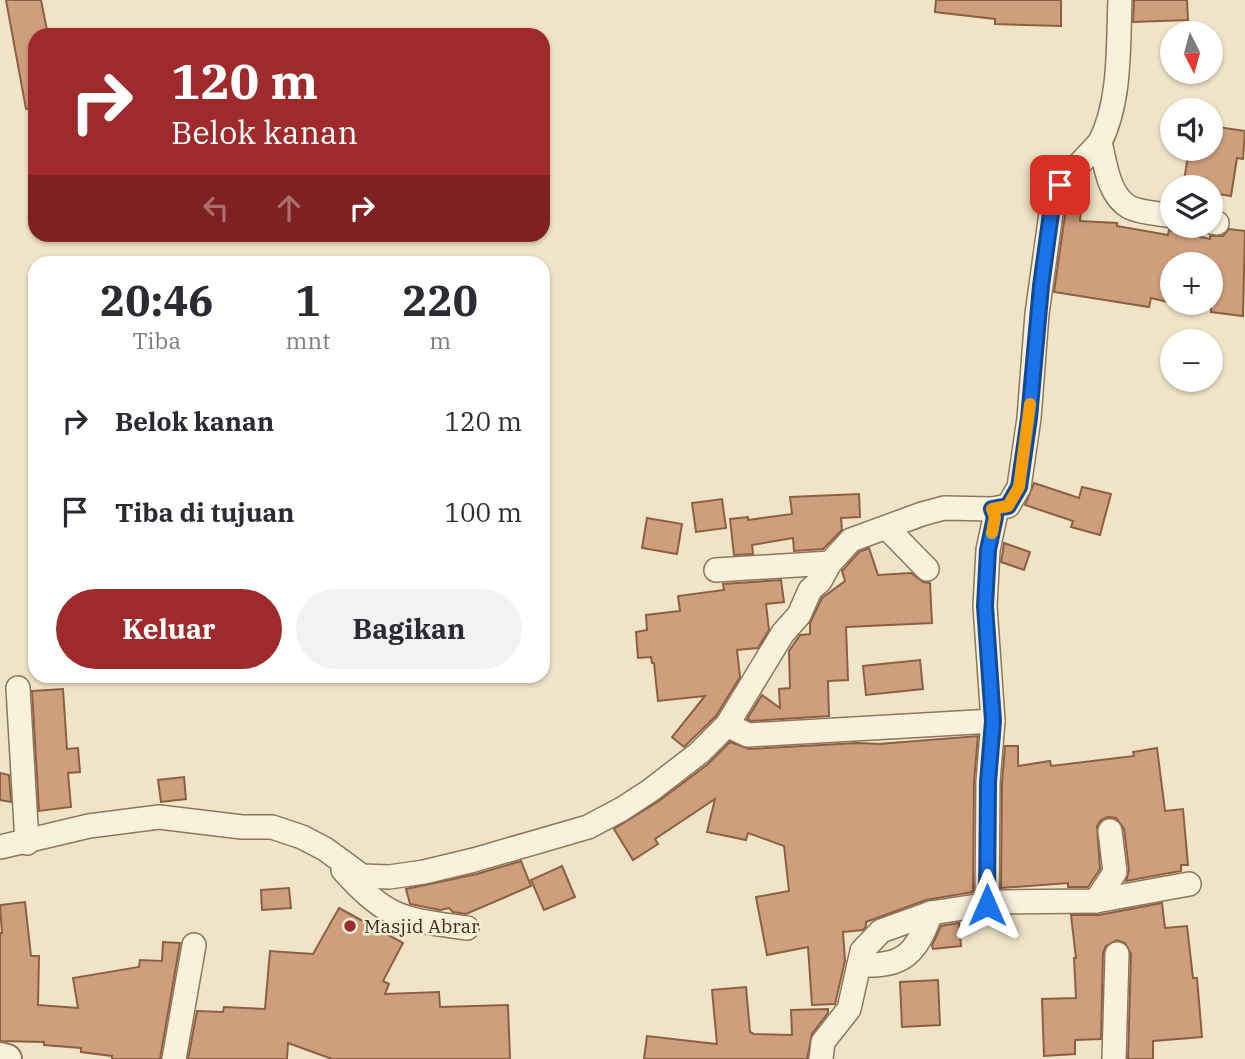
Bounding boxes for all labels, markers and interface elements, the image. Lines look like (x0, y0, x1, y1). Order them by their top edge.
north arrow (1160, 21, 1223, 84)
map controls (1160, 21, 1223, 392)
text: 120 m (171, 49, 318, 112)
icon: right (56, 56, 147, 147)
button: sound (1160, 98, 1223, 161)
text: Belok kanan (171, 111, 358, 153)
pin (1030, 155, 1090, 215)
icon: arrive (1041, 166, 1079, 204)
button: layers (1160, 175, 1223, 238)
icon: left (197, 189, 235, 227)
icon: ahead (270, 189, 308, 227)
icon: right (343, 189, 381, 227)
button: + (1160, 252, 1223, 315)
text: 20:46 (100, 273, 214, 328)
text: 1 (295, 273, 321, 328)
text: 220 (402, 273, 478, 328)
text: Tiba (132, 325, 181, 355)
text: mnt (286, 325, 330, 355)
text: m (429, 325, 451, 355)
button: − (1160, 329, 1223, 392)
icon: right (56, 402, 94, 440)
text: Belok kanan (115, 404, 274, 438)
text: 120 m (444, 404, 522, 438)
icon: arrive (56, 493, 94, 531)
text: Tiba di tujuan (115, 495, 295, 529)
text: 100 m (444, 495, 522, 529)
button: Keluar (56, 589, 282, 669)
button: Bagikan (296, 589, 522, 669)
position arrow (950, 868, 1024, 942)
place label: Masjid Abrar (364, 914, 480, 938)
marker: Masjid Abrar (342, 918, 358, 934)

